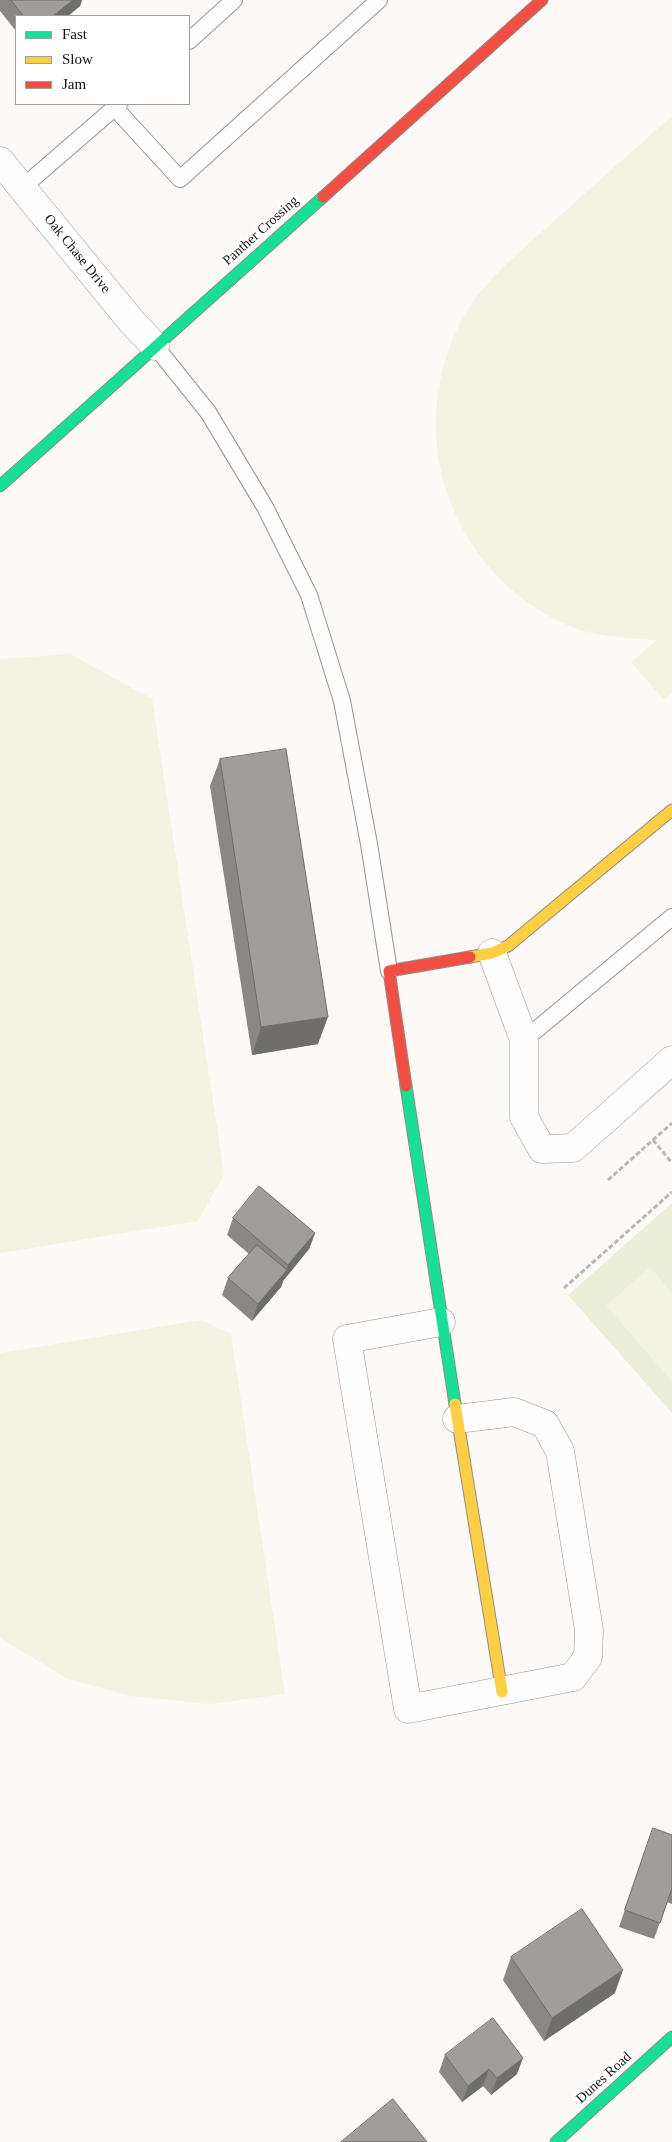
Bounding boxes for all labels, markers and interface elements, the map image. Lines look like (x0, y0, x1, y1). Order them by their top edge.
legend (15, 15, 190, 105)
text: Fast (62, 26, 87, 42)
text: Slow (62, 51, 93, 67)
text: Jam (62, 76, 86, 92)
street label: Panther Crossing (220, 193, 302, 269)
street label: Oak Chase Drive (40, 211, 114, 297)
street label: Dunes Road (573, 2049, 635, 2107)

